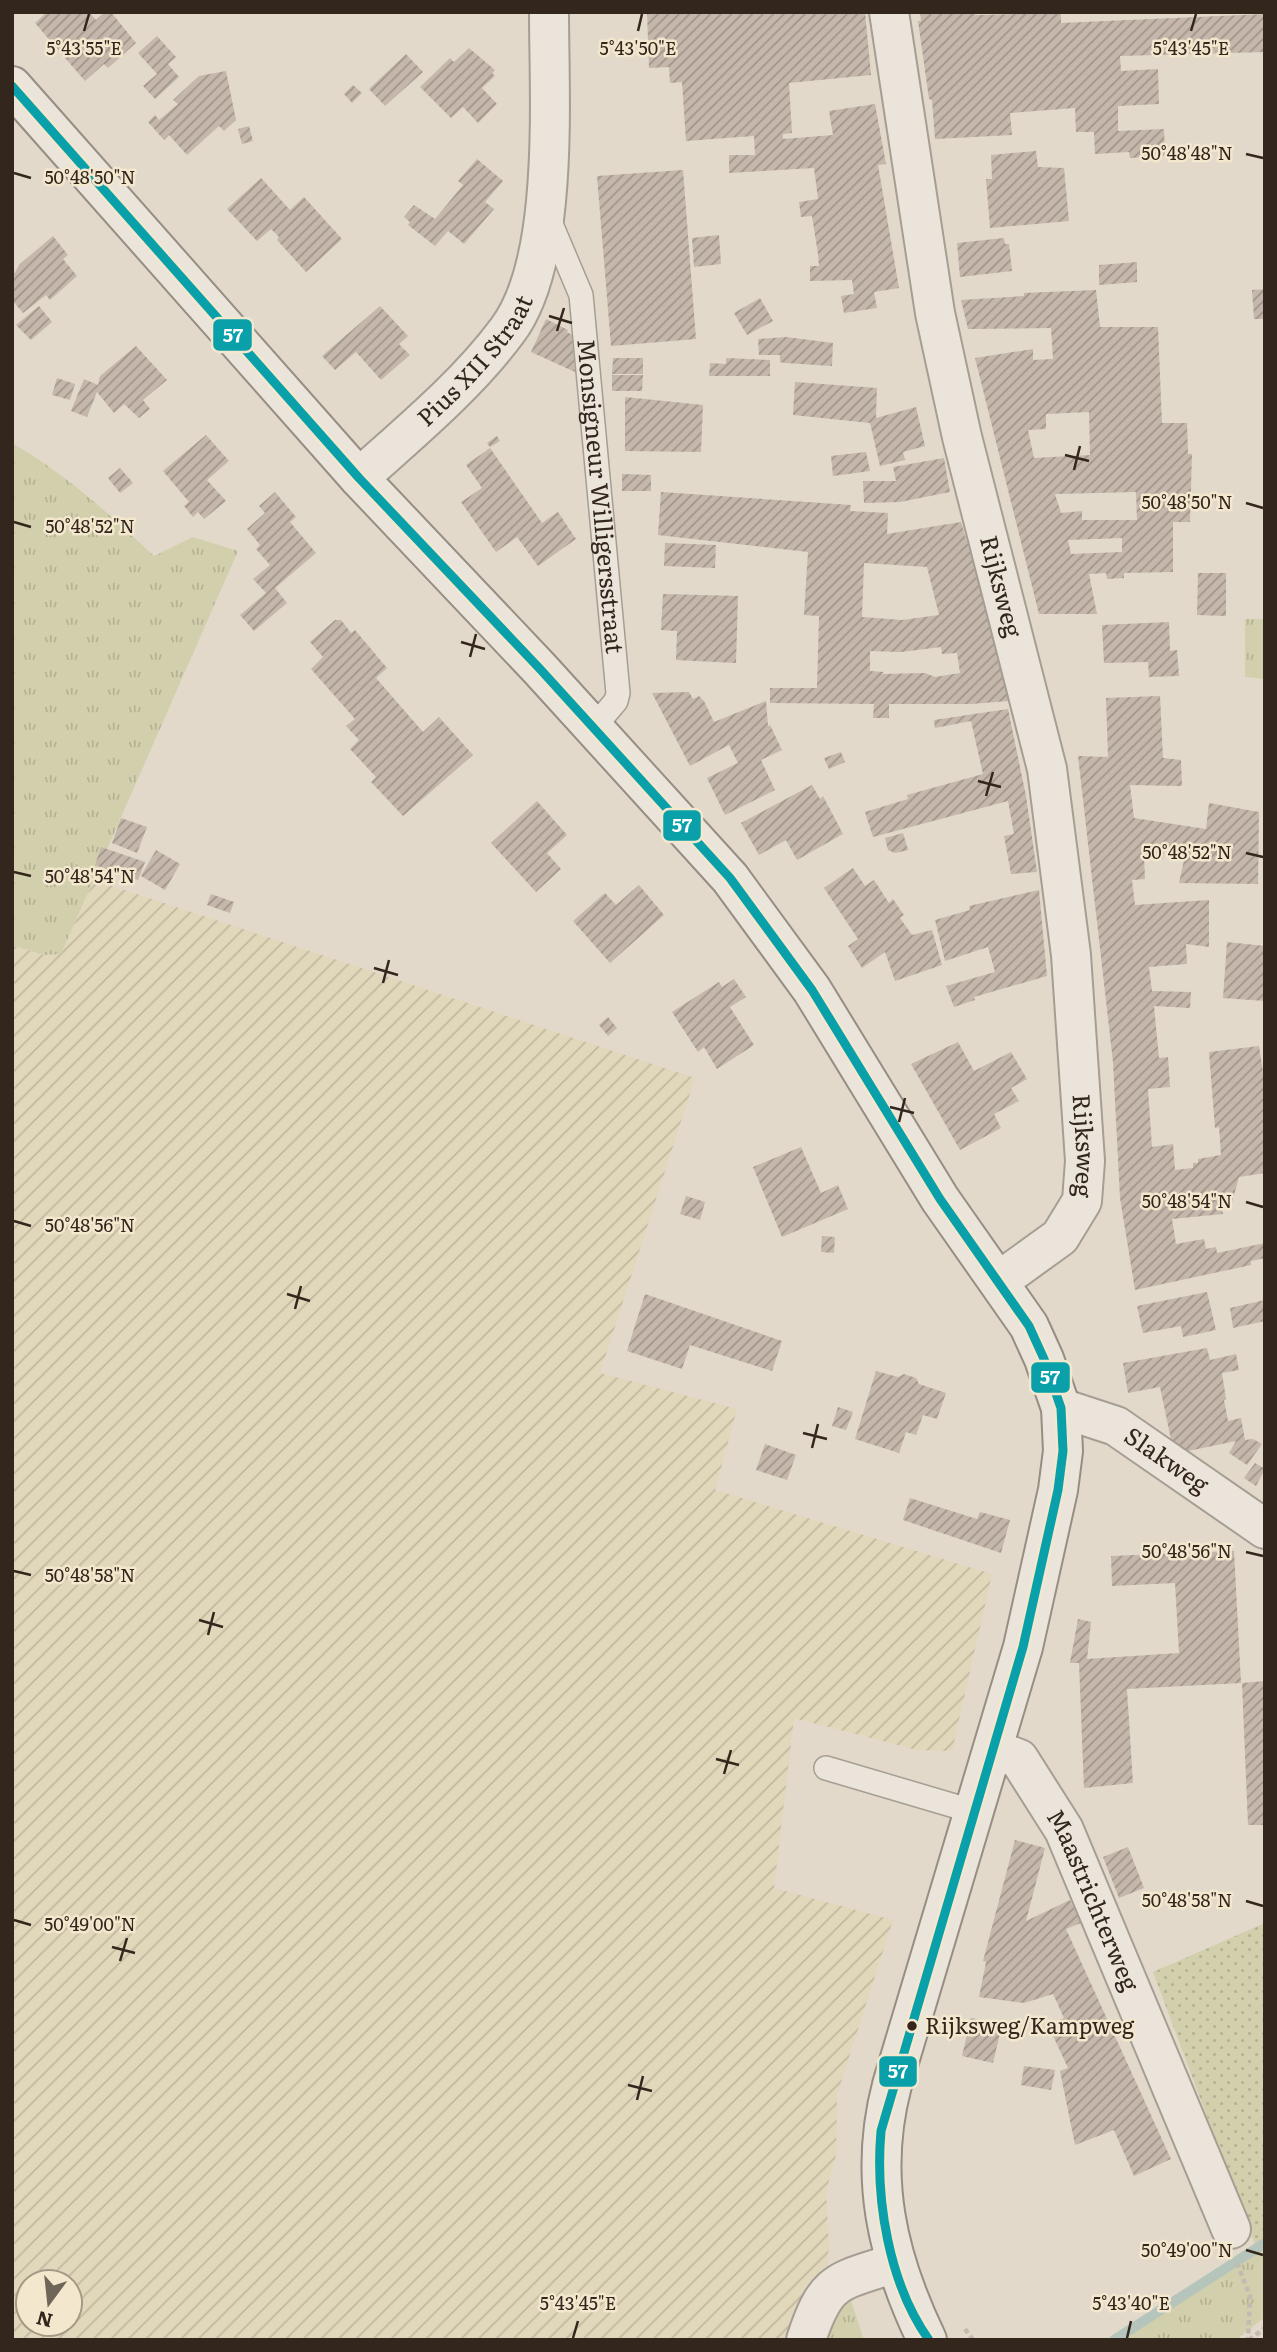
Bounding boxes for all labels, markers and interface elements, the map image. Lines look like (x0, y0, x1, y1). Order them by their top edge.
text: 5°43'55"E (46, 34, 122, 61)
text: 5°43'50"E (600, 34, 676, 61)
text: 5°43'45"E (1153, 34, 1229, 61)
text: 50°48'48"N (1141, 139, 1233, 166)
text: 50°48'50"N (44, 163, 136, 190)
street label: Pius XII Straat (408, 289, 540, 433)
line badge: 57 (212, 318, 253, 352)
text: 57 (223, 320, 244, 348)
street label: Monsigneur Willigersstraat (570, 337, 634, 655)
text: 50°48'50"N (1141, 488, 1233, 515)
text: 50°48'52"N (45, 512, 135, 539)
street label: Rijksweg (973, 531, 1033, 641)
line badge: 57 (662, 809, 702, 842)
text: 57 (672, 810, 693, 838)
text: 50°48'52"N (1142, 838, 1232, 865)
text: 50°48'54"N (45, 862, 135, 889)
street label: Rijksweg (1065, 1093, 1106, 1200)
text: 50°48'54"N (1142, 1187, 1232, 1214)
text: 50°48'56"N (45, 1211, 135, 1238)
line badge: 57 (1030, 1361, 1071, 1394)
text: 57 (1040, 1362, 1061, 1390)
street label: Slakweg (1118, 1417, 1218, 1501)
text: 50°48'56"N (1142, 1537, 1232, 1564)
text: 50°48'58"N (45, 1561, 135, 1588)
street label: Maastrichterweg (1040, 1801, 1150, 1996)
text: 50°48'58"N (1142, 1886, 1232, 1913)
text: 50°49'00"N (44, 1910, 136, 1937)
place label: Rijksweg/Kampweg (925, 2008, 1135, 2041)
marker: Rijksweg/Kampweg (905, 2019, 919, 2033)
line badge: 57 (878, 2055, 918, 2088)
text: 57 (888, 2056, 909, 2084)
text: 50°49'00"N (1141, 2236, 1233, 2263)
north arrow (14, 2268, 84, 2338)
text: 5°43'45"E (540, 2289, 616, 2316)
text: 5°43'40"E (1092, 2289, 1170, 2316)
text: N (33, 2305, 56, 2336)

